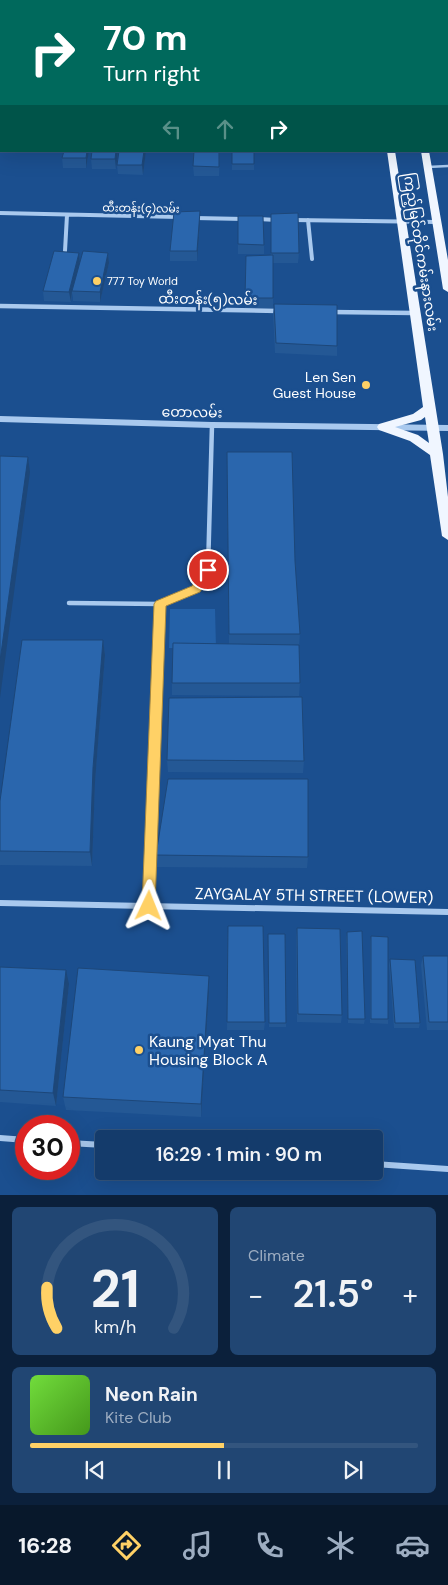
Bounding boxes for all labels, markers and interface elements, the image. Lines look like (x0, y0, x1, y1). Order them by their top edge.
text: 70 m (103, 15, 187, 61)
icon: right (20, 20, 85, 85)
text: Turn right (103, 59, 200, 88)
icon: left (158, 115, 186, 143)
icon: ahead (211, 115, 239, 143)
icon: right (264, 115, 292, 143)
street label: ကြည့်မြင်တိုင်ကမ်းနားလမ်း (397, 171, 443, 333)
street label: ထီးတန်း(၄)လမ်း (102, 200, 180, 218)
place label: 777 Toy World (107, 274, 178, 288)
marker: 777 Toy World (91, 275, 103, 287)
street label: ထီးတန်း(၅)လမ်း (158, 288, 258, 312)
place label: Len Sen Guest House (273, 368, 356, 402)
marker: Len Sen Guest House (360, 379, 372, 391)
street label: တောလမ်း (161, 401, 223, 422)
pin (187, 549, 229, 591)
icon: arrive (194, 556, 222, 584)
position arrow (122, 879, 174, 931)
street label: ZAYGALAY 5TH STREET (LOWER) (195, 883, 433, 908)
place label: Kaung Myat Thu Housing Block A (149, 1031, 268, 1070)
marker: Kaung Myat Thu Housing Block A (133, 1044, 145, 1056)
speed limit sign: 30 (15, 1115, 80, 1180)
text: 16:29 · 1 min · 90 m (156, 1142, 322, 1167)
text: Climate (248, 1245, 305, 1266)
text: 21 (91, 1255, 139, 1323)
text: 21.5° (292, 1269, 374, 1319)
text: − (248, 1277, 263, 1314)
text: + (403, 1277, 418, 1314)
text: km/h (94, 1315, 136, 1339)
text: Neon Rain (105, 1382, 198, 1407)
text: Kite Club (105, 1407, 172, 1428)
icon: previous (81, 1456, 109, 1484)
icon: pause (210, 1456, 238, 1484)
icon: next (339, 1456, 367, 1484)
icon: directions (109, 1528, 144, 1563)
icon: music (180, 1528, 215, 1563)
icon: phone (252, 1528, 287, 1563)
icon: climate (323, 1528, 358, 1563)
icon: car (395, 1528, 430, 1563)
text: 16:28 (18, 1531, 72, 1560)

